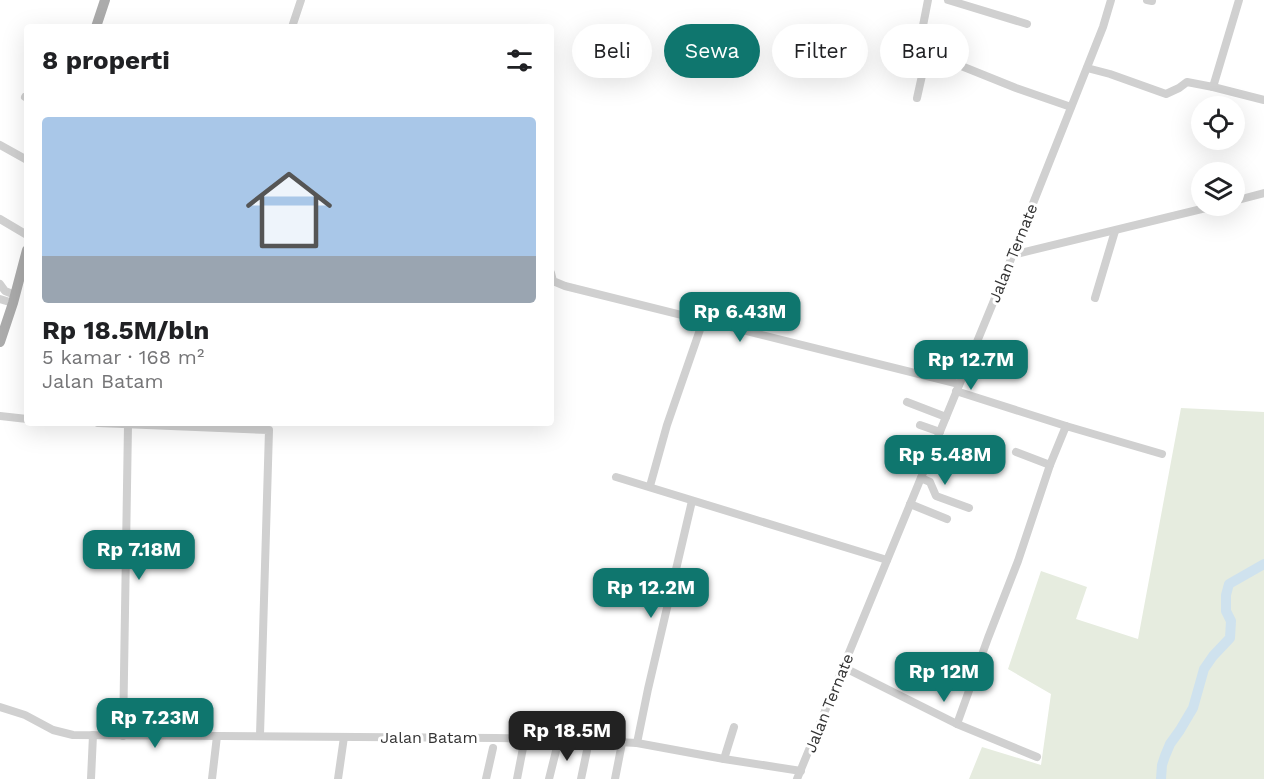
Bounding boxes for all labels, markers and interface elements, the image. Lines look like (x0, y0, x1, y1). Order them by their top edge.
chip: Beli (572, 24, 652, 78)
chip: Sewa (664, 24, 760, 78)
chip: Filter (772, 24, 868, 78)
chip: Baru (880, 24, 969, 78)
icon: filters (503, 44, 536, 77)
text: 8 properti (42, 45, 170, 75)
map controls (1191, 96, 1245, 216)
button: locate (1191, 96, 1245, 150)
icon: home (235, 156, 343, 264)
button: layers (1191, 162, 1245, 216)
street label: Jalan Ternate (985, 201, 1041, 305)
pin: Rp 6.43M (678, 292, 802, 343)
text: Rp 6.43M (693, 299, 787, 323)
text: Rp 18.5M/bln (42, 315, 209, 345)
pin: Rp 12.7M (909, 340, 1033, 391)
text: 5 kamar · 168 m² (42, 345, 204, 369)
text: Rp 12.7M (928, 347, 1014, 371)
text: Jalan Batam (42, 369, 164, 393)
pin: Rp 5.48M (883, 435, 1007, 486)
text: Rp 5.48M (898, 442, 992, 466)
pin: Rp 7.18M (77, 530, 201, 581)
text: Rp 7.18M (97, 537, 181, 561)
pin: Rp 12.2M (589, 568, 713, 619)
text: Rp 12.2M (607, 575, 695, 599)
street label: Jalan Ternate (801, 651, 857, 755)
pin: Rp 12M (895, 652, 993, 703)
text: Rp 12M (909, 659, 979, 683)
pin: Rp 7.23M (93, 698, 217, 749)
text: Rp 7.23M (111, 705, 200, 729)
pin: Rp 18.5M (505, 711, 629, 762)
text: Rp 18.5M (523, 718, 611, 742)
street label: Jalan Batam (380, 728, 478, 747)

